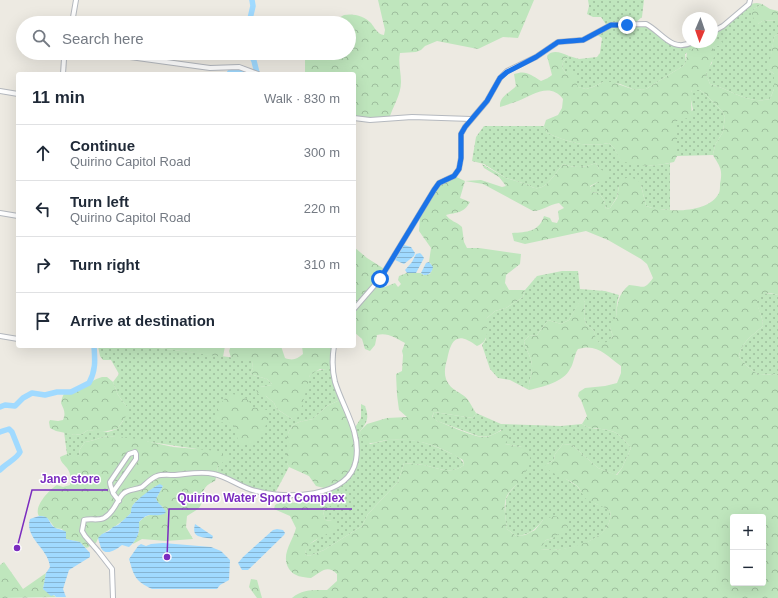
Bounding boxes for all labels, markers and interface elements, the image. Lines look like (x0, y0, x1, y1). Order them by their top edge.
north arrow (682, 12, 718, 48)
search box (16, 16, 356, 60)
route end (618, 16, 636, 34)
icon: search (30, 27, 52, 49)
text: Search here (62, 30, 144, 47)
text: 11 min (32, 88, 85, 107)
text: Walk · 830 m (264, 91, 340, 106)
text: Continue (70, 137, 135, 154)
icon: ahead (32, 142, 54, 164)
text: 300 m (304, 145, 340, 160)
text: Quirino Capitol Road (70, 154, 191, 169)
text: Turn left (70, 193, 129, 210)
icon: left (32, 198, 54, 220)
text: 220 m (304, 201, 340, 216)
text: Quirino Capitol Road (70, 210, 191, 225)
icon: right (32, 254, 54, 276)
text: Turn right (70, 256, 140, 273)
text: 310 m (304, 257, 340, 272)
route start (371, 270, 389, 288)
icon: arrive (32, 310, 54, 332)
text: Arrive at destination (70, 312, 215, 329)
callout: Jane store (32, 466, 108, 490)
text: Jane store (40, 472, 100, 486)
callout: Quirino Water Sport Complex (169, 485, 352, 509)
text: Quirino Water Sport Complex (177, 491, 345, 505)
map controls (730, 514, 766, 586)
button: + (730, 514, 766, 550)
button: − (730, 550, 766, 586)

